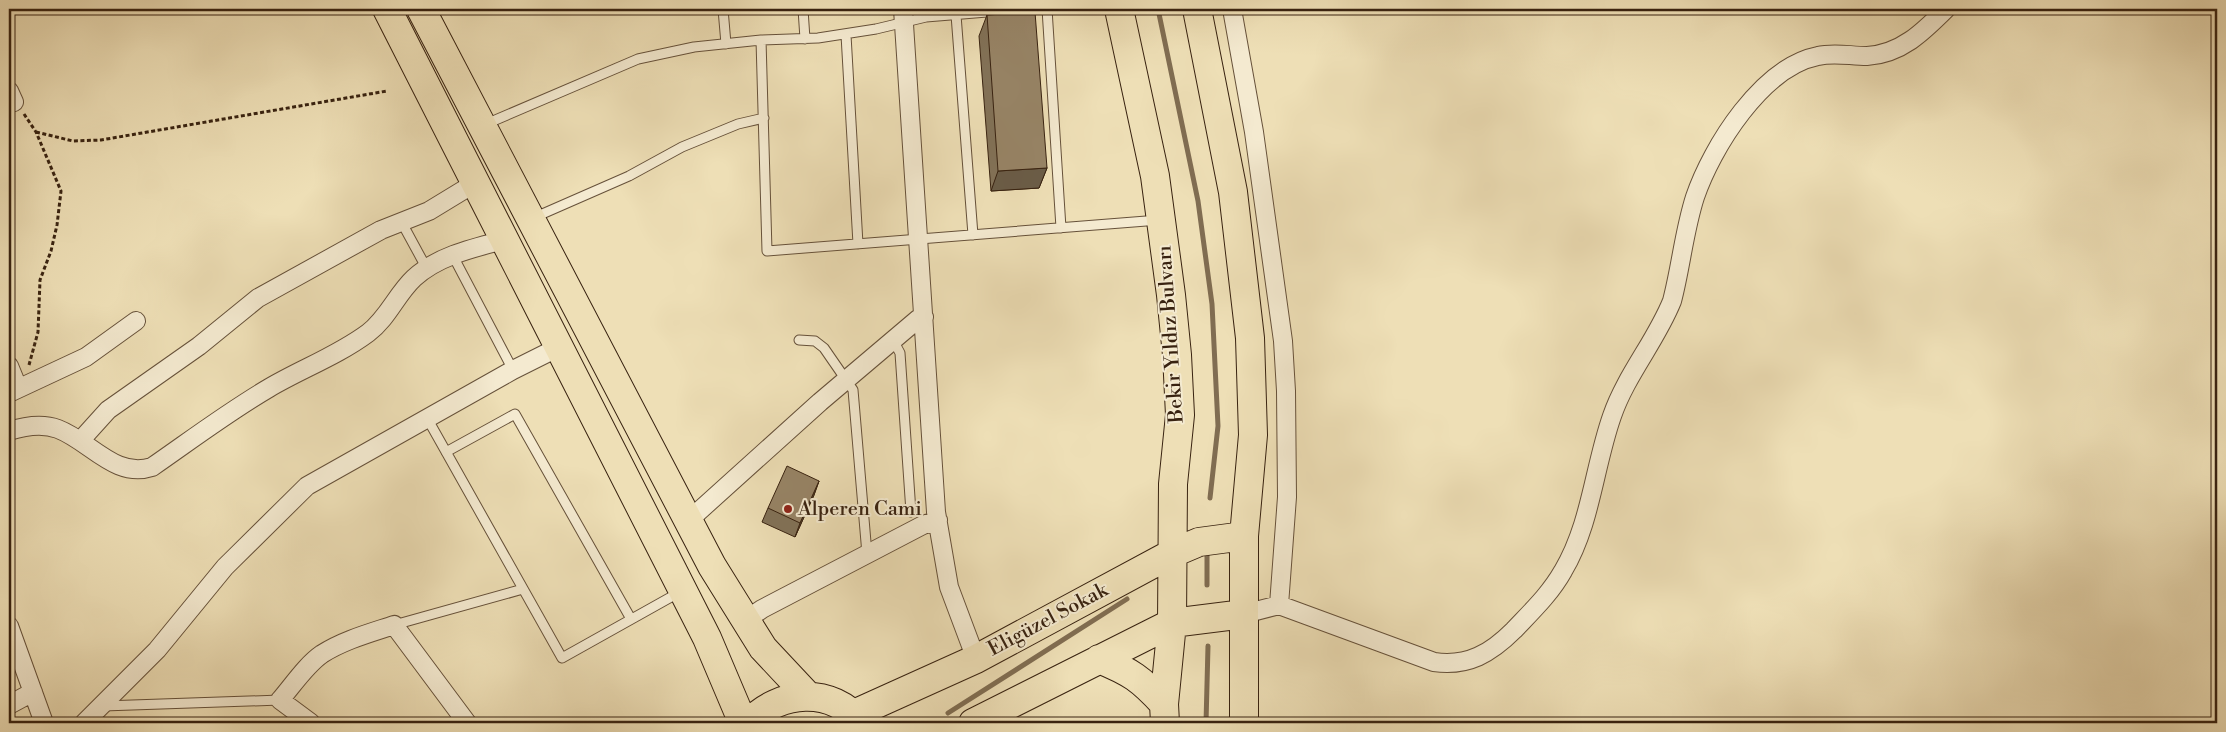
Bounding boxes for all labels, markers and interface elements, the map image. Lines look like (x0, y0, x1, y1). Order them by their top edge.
street label: Bekir Yıldız Bulvarı (1152, 244, 1190, 425)
place label: Alperen Cami (797, 497, 922, 522)
marker: Alperen Cami (782, 503, 794, 515)
street label: Eligüzel Sokak (984, 577, 1114, 662)

